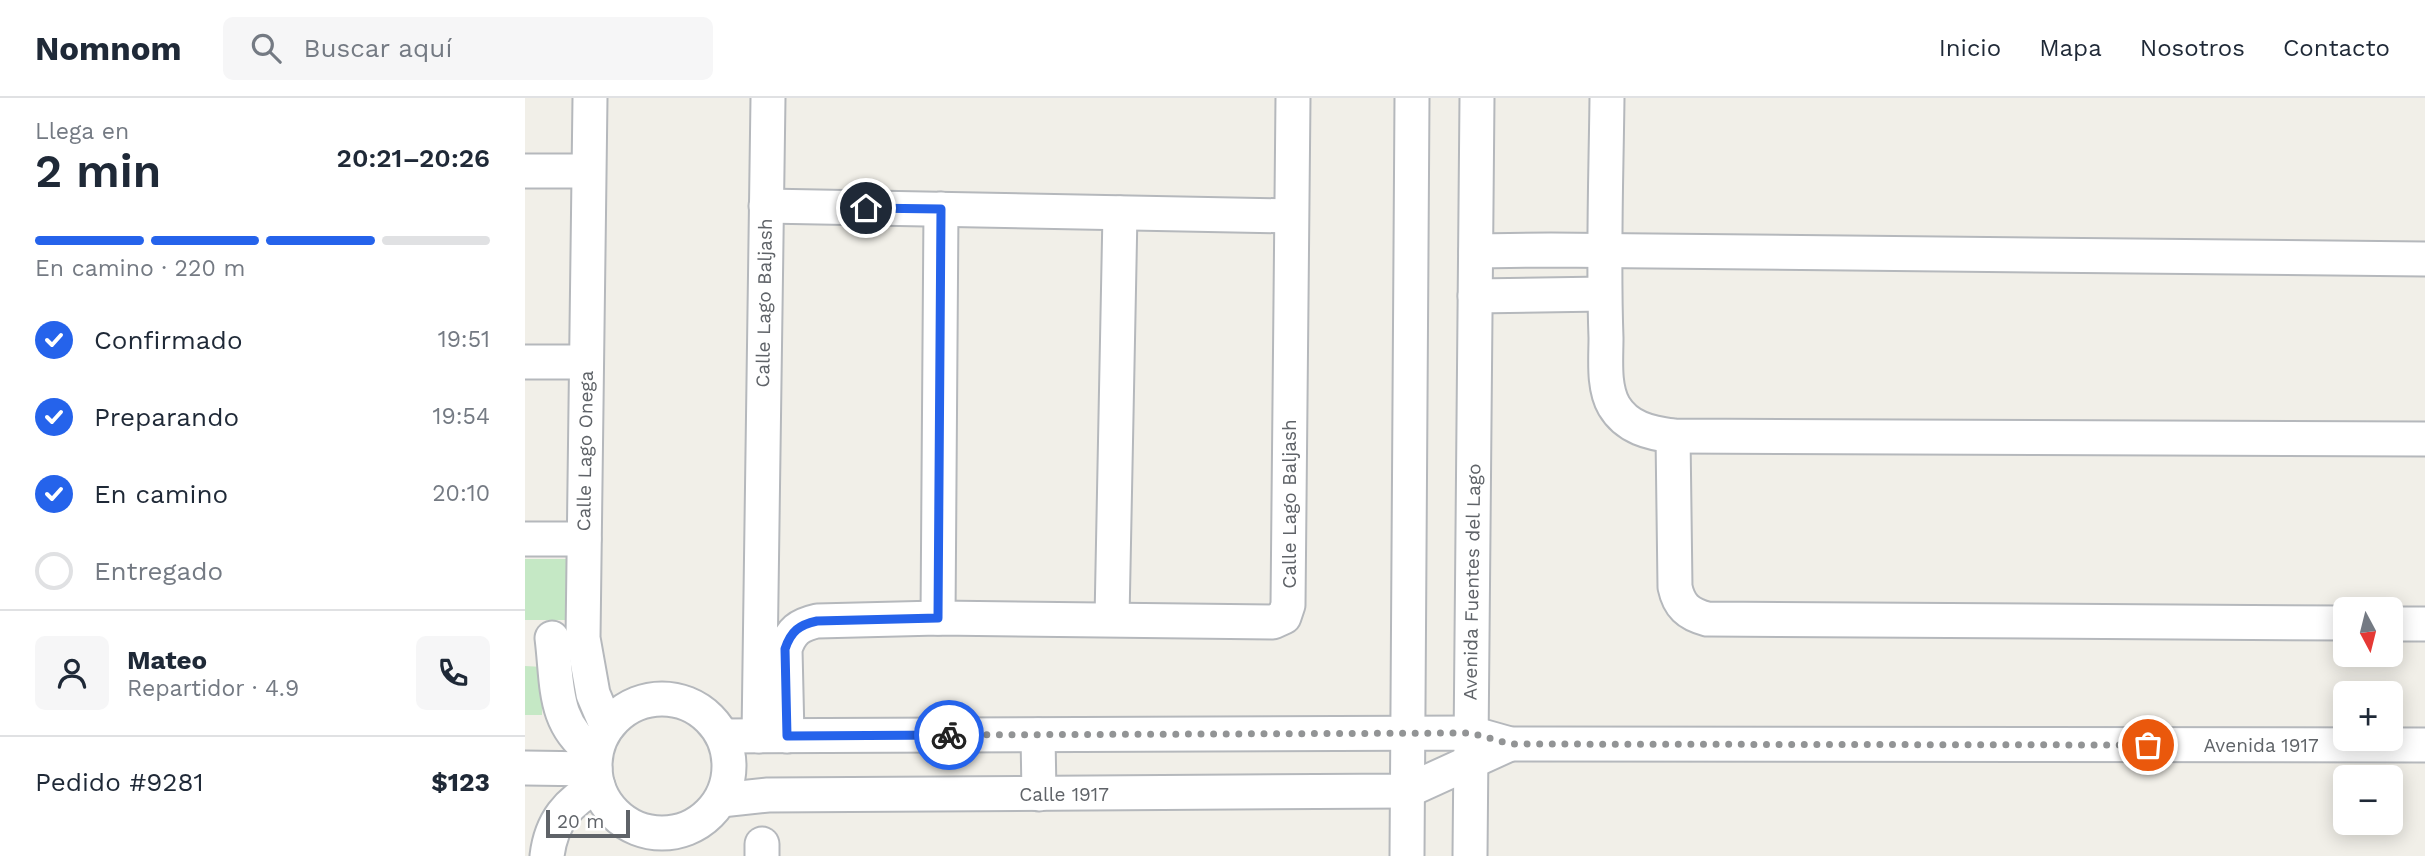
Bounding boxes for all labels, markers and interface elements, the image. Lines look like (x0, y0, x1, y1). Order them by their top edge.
search box (223, 17, 713, 80)
text: Nomnom (35, 29, 181, 68)
icon: search (247, 29, 285, 67)
text: Buscar aquí (303, 33, 452, 63)
text: Inicio (1939, 34, 2001, 62)
text: Mapa (2039, 34, 2102, 62)
text: Nosotros (2140, 34, 2245, 62)
text: Contacto (2283, 34, 2390, 62)
text: Llega en (35, 118, 129, 145)
text: 20:21–20:26 (337, 143, 490, 173)
text: 2 min (35, 144, 161, 198)
pin (836, 178, 896, 238)
icon: home (847, 189, 885, 227)
street label: Calle Lago Baljash (751, 218, 777, 388)
text: En camino · 220 m (35, 255, 246, 282)
icon: check (35, 321, 73, 359)
text: Confirmado (94, 325, 243, 355)
text: 19:51 (438, 326, 490, 353)
street label: Calle Lago Onega (572, 370, 598, 532)
icon: check (35, 398, 73, 436)
text: Preparando (94, 402, 239, 432)
text: 19:54 (433, 403, 490, 430)
street label: Calle Lago Baljash (1278, 419, 1301, 589)
street label: Avenida Fuentes del Lago (1458, 463, 1486, 701)
icon: check (35, 475, 73, 513)
text: En camino (94, 479, 228, 509)
text: 20:10 (432, 480, 490, 507)
text: Entregado (94, 556, 223, 586)
north arrow (2333, 597, 2403, 667)
map controls (2333, 597, 2403, 835)
button: person (35, 636, 109, 710)
button: phone (416, 636, 490, 710)
text: Mateo (127, 645, 207, 675)
text: Repartidor · 4.9 (127, 675, 299, 702)
button: + (2333, 681, 2403, 751)
courier (914, 700, 984, 770)
pin (2118, 715, 2178, 775)
icon: bike (930, 716, 968, 754)
icon: bag (2129, 726, 2167, 764)
street label: Avenida 1917 (2203, 734, 2319, 757)
button: − (2333, 765, 2403, 835)
text: Pedido #9281 (35, 767, 204, 797)
text: $123 (431, 767, 490, 797)
street label: Calle 1917 (1019, 783, 1109, 806)
scale bar (546, 807, 630, 839)
text: 20 m (557, 810, 604, 833)

